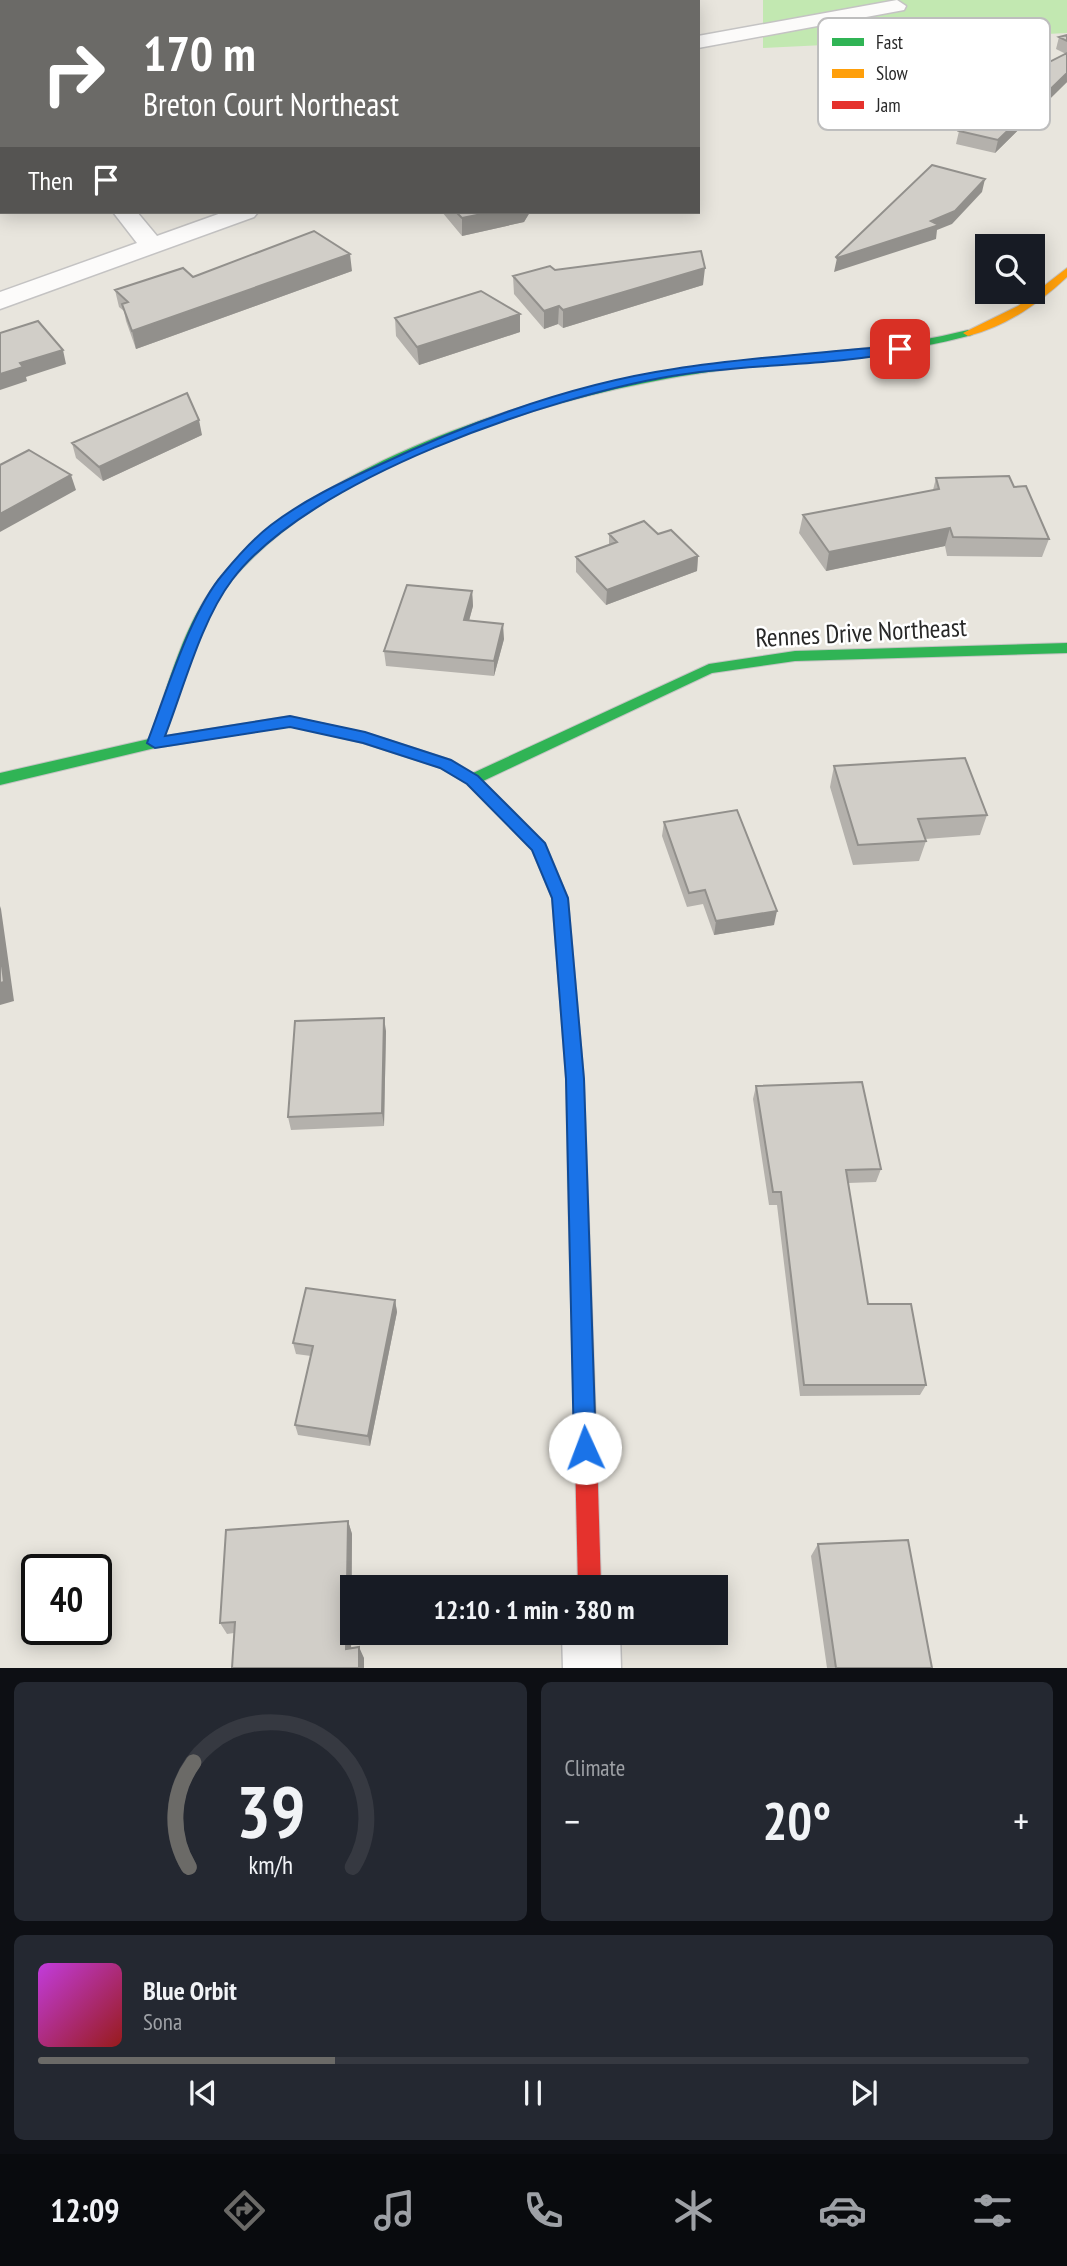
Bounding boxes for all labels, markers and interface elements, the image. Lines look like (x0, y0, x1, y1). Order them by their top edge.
legend (818, 18, 1050, 130)
text: 170 m (143, 21, 256, 85)
icon: right (28, 28, 119, 119)
text: Fast (876, 30, 904, 54)
text: Slow (876, 61, 909, 85)
text: Breton Court Northeast (143, 83, 399, 125)
text: Jam (875, 93, 901, 117)
icon: arrive (87, 161, 125, 199)
text: Then (28, 164, 73, 197)
map controls (975, 234, 1045, 304)
button: search (975, 234, 1045, 304)
pin (870, 319, 930, 379)
icon: arrive (881, 330, 919, 368)
street label: Rennes Drive Northeast (755, 610, 967, 654)
position arrow (548, 1411, 622, 1485)
speed limit sign: 40 (21, 1554, 112, 1645)
text: 12:10 · 1 min · 380 m (434, 1593, 634, 1626)
text: Climate (565, 1753, 625, 1782)
text: 39 (235, 1764, 305, 1858)
text: 20° (762, 1787, 831, 1854)
text: − (565, 1796, 580, 1845)
text: + (1013, 1796, 1029, 1845)
text: km/h (248, 1849, 292, 1881)
text: Blue Orbit (143, 1974, 237, 2007)
text: Sona (143, 2007, 182, 2036)
icon: previous (184, 2074, 222, 2112)
icon: pause (514, 2074, 552, 2112)
icon: next (845, 2074, 883, 2112)
icon: directions (220, 2186, 269, 2235)
icon: music (370, 2186, 419, 2235)
icon: phone (519, 2186, 568, 2235)
icon: climate (669, 2186, 718, 2235)
icon: car (818, 2186, 867, 2235)
icon: filters (968, 2186, 1017, 2235)
text: 12:09 (50, 2189, 119, 2231)

